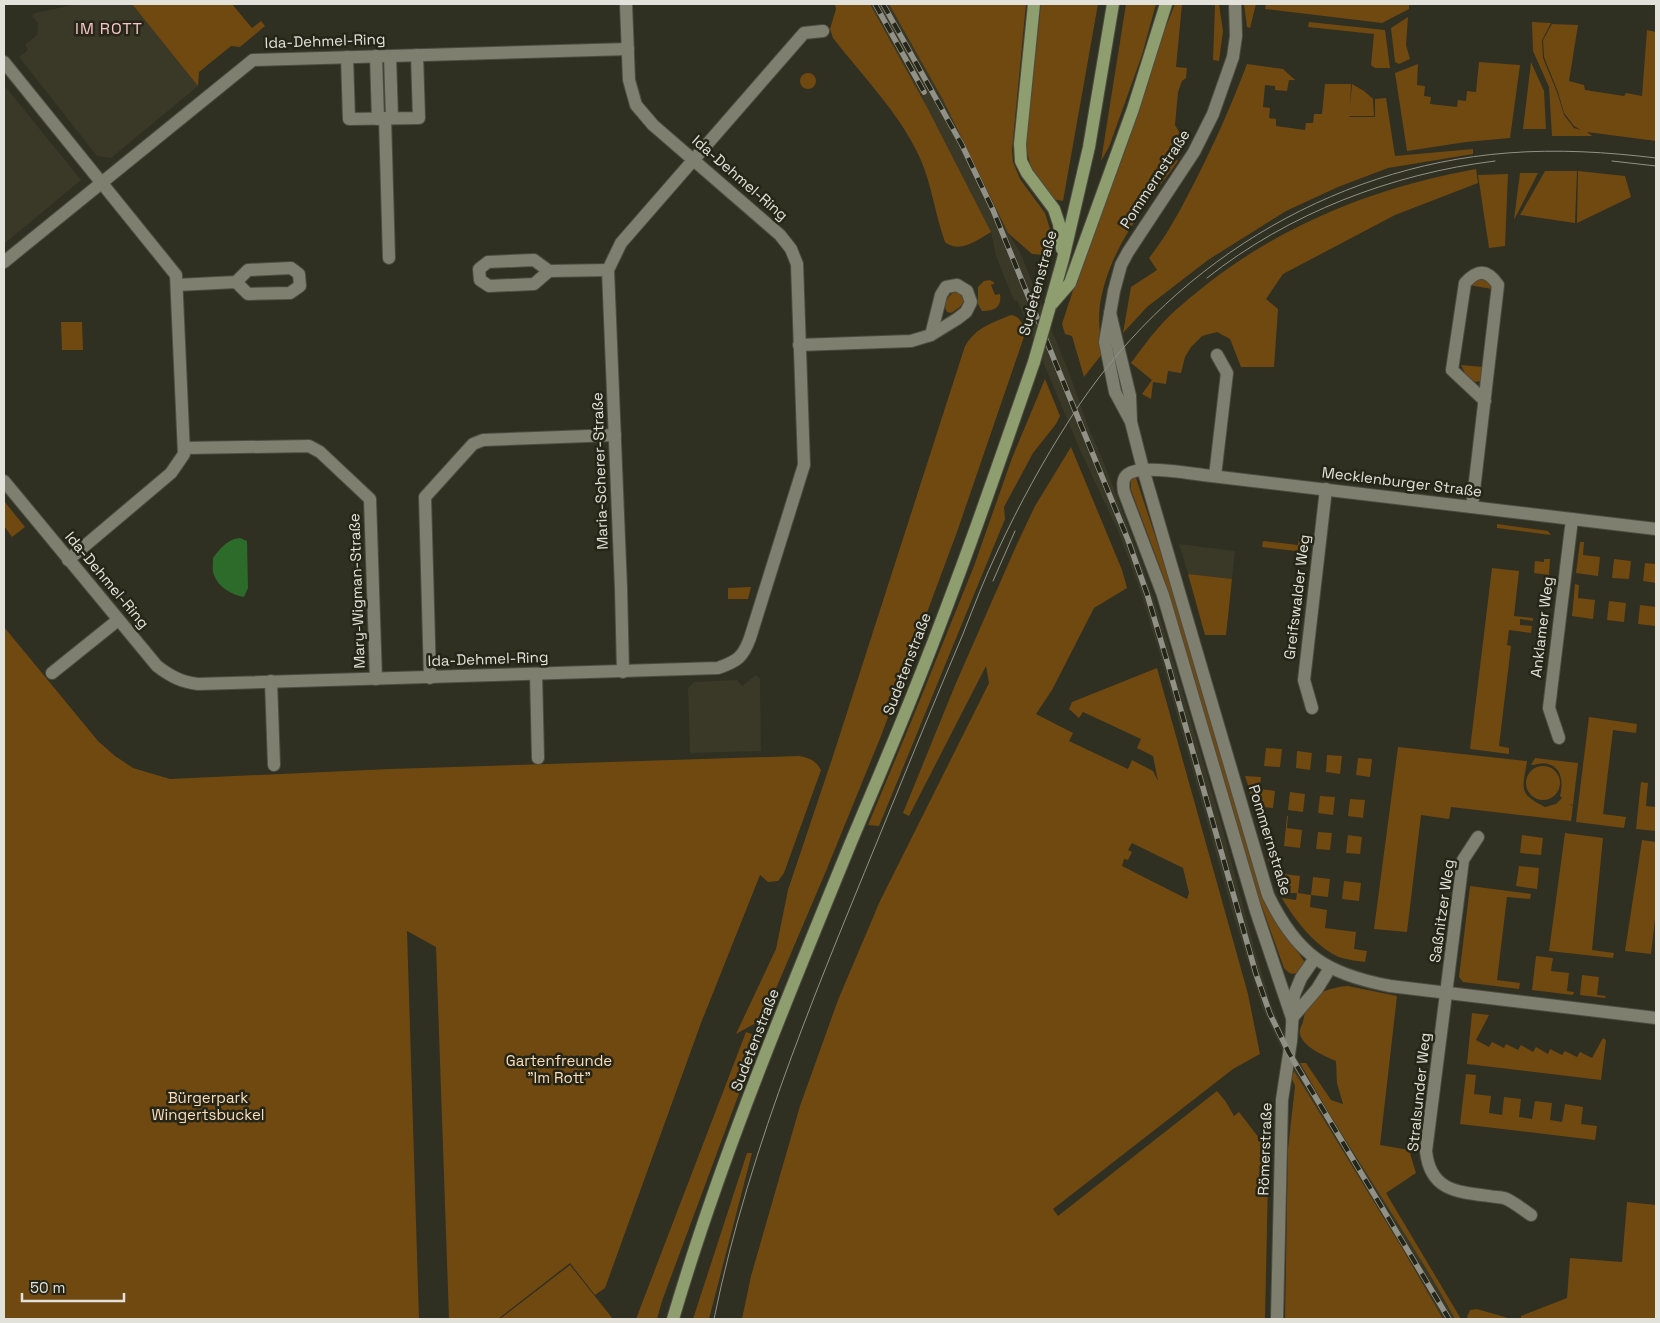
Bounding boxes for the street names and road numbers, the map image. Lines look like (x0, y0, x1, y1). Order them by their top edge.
street label: Ida-Dehmel-Ring (264, 29, 386, 52)
street label: Pommernstraße (1115, 125, 1194, 232)
street label: Ida-Dehmel-Ring (688, 131, 792, 224)
street label: Sudetenstraße (1014, 228, 1061, 338)
street label: Maria-Scherer-Straße (587, 392, 612, 550)
street label: Mecklenburger Straße (1321, 462, 1483, 501)
street label: Mary-Wigman-Straße (344, 513, 369, 669)
street label: Ida-Dehmel-Ring (61, 527, 154, 632)
street label: Greifswalder Weg (1279, 533, 1314, 660)
street label: Anklamer Weg (1526, 575, 1557, 679)
street label: Sudetenstraße (878, 610, 935, 718)
street label: Ida-Dehmel-Ring (427, 647, 549, 670)
street label: Pommernstraße (1245, 782, 1296, 898)
street label: Saßnitzer Weg (1425, 858, 1458, 964)
street label: Sudetenstraße (726, 986, 783, 1094)
street label: Stralsunder Weg (1403, 1032, 1434, 1152)
street label: Römerstraße (1253, 1102, 1276, 1196)

